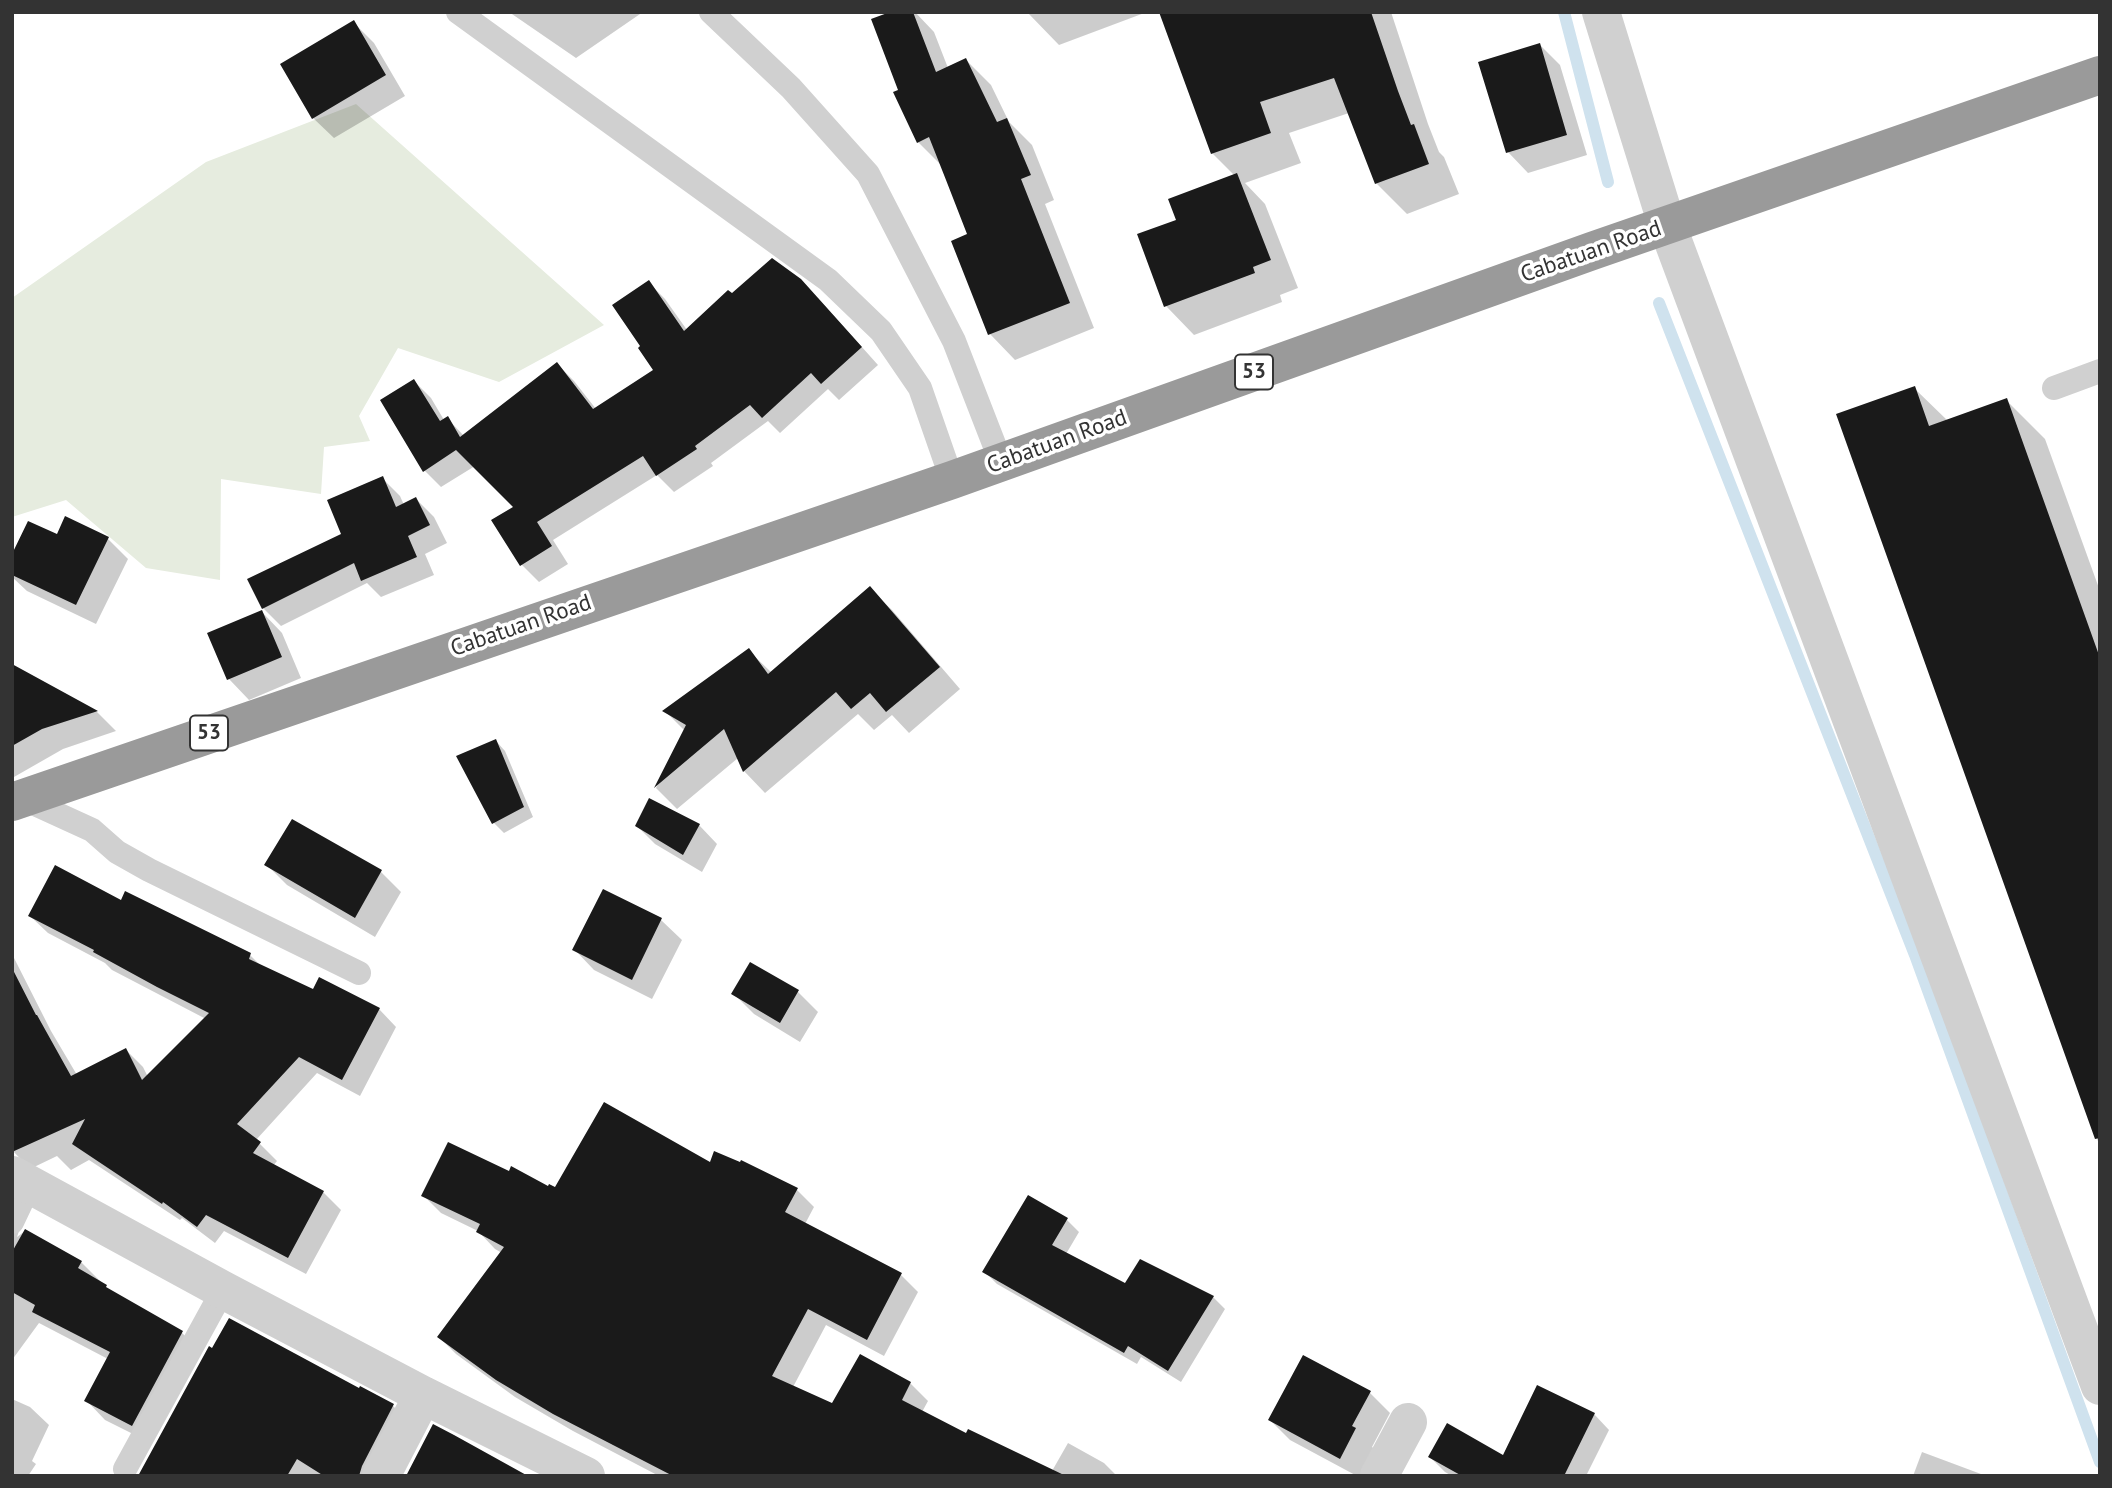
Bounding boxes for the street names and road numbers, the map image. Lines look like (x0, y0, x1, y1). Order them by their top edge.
street label: Cabatuan Road (1517, 215, 1665, 289)
road number: 53 (1235, 354, 1273, 390)
street label: Cabatuan Road (983, 404, 1131, 480)
street label: Cabatuan Road (447, 589, 595, 663)
road number: 53 (190, 716, 228, 750)

